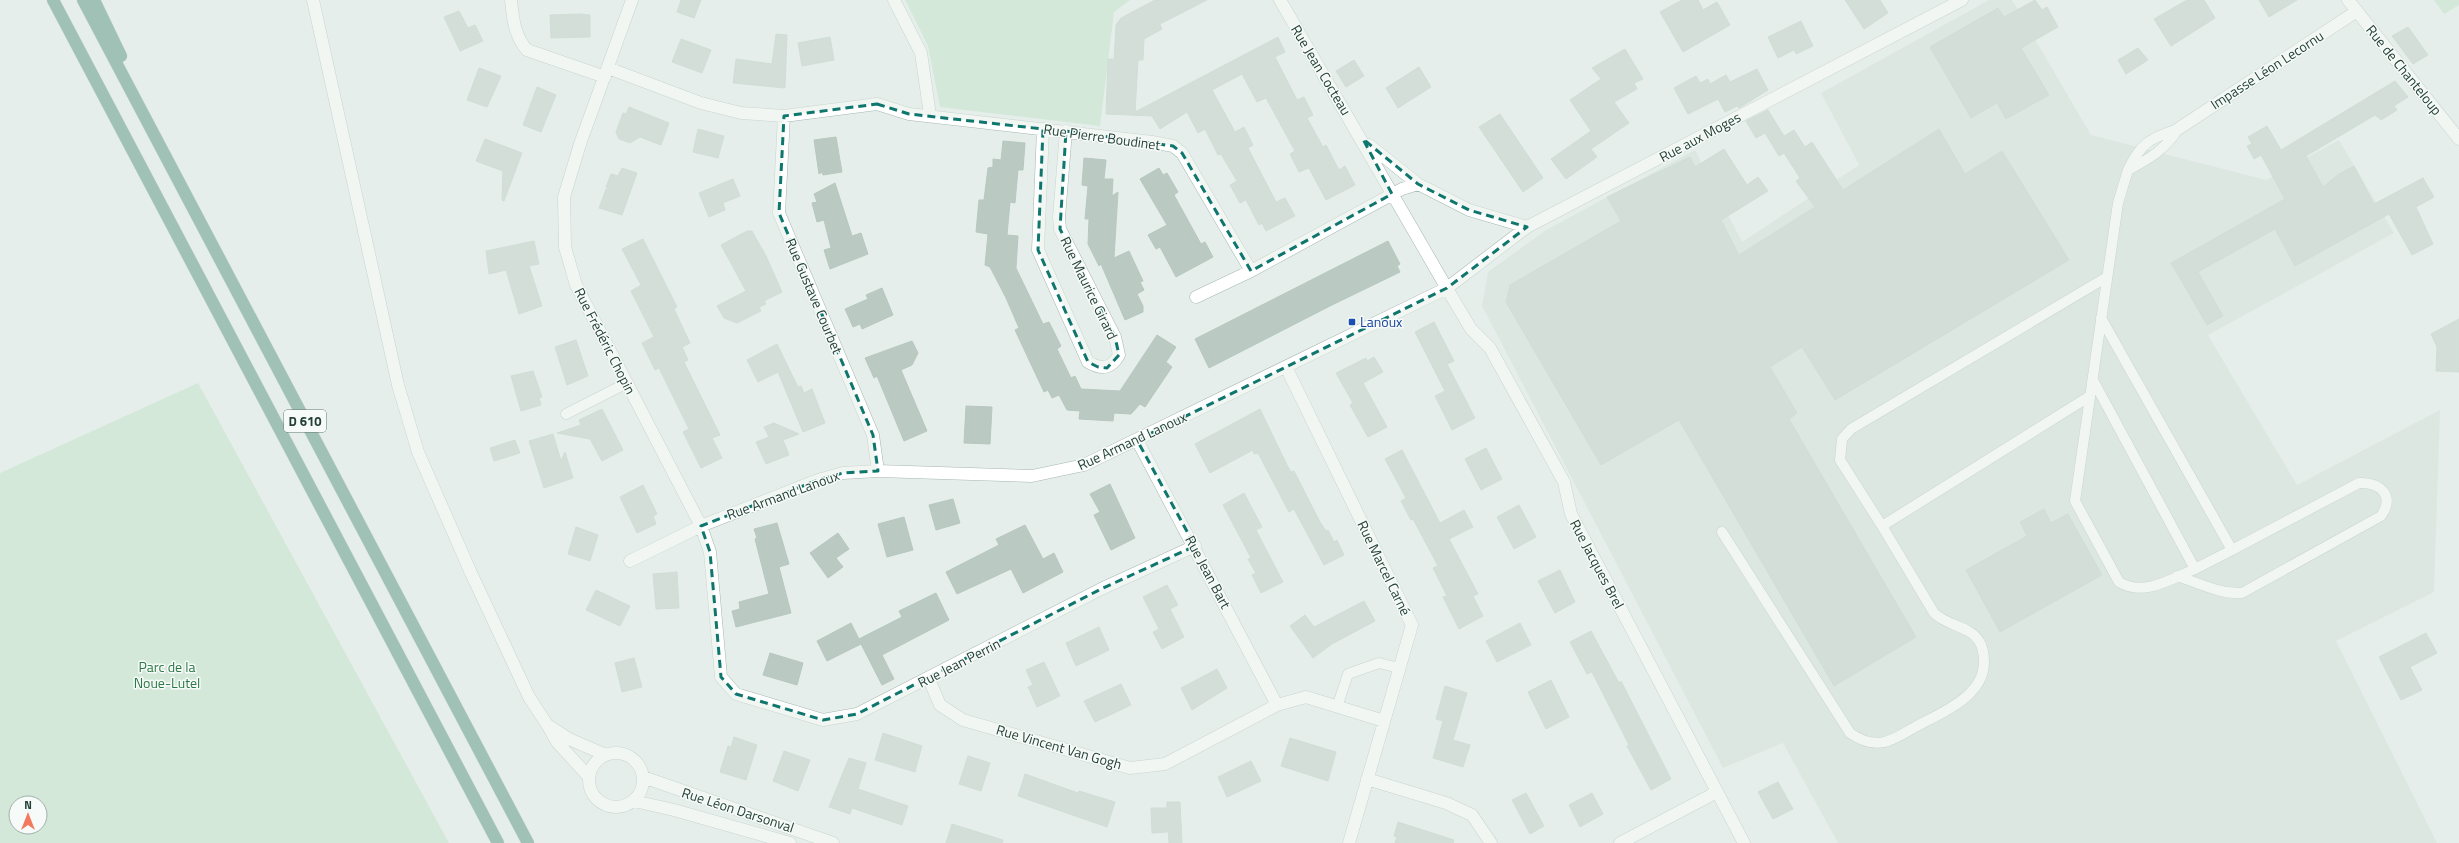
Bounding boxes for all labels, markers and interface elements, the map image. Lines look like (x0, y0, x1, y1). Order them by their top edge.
street label: Rue de Chanteloup (2361, 20, 2447, 119)
street label: Rue Jean Cocteau (1286, 21, 1357, 119)
street label: Impasse Léon Lecornu (2206, 25, 2328, 114)
street label: Rue aux Moges (1655, 106, 1744, 167)
street label: Rue Pierre Boudinet (1042, 118, 1162, 155)
street label: Rue Maurice Girard (1055, 233, 1123, 343)
street label: Rue Gustave Courbet (781, 235, 848, 357)
street label: Rue Frédéric Chopin (570, 284, 641, 398)
place label: Lanoux (1360, 311, 1403, 332)
marker: Lanoux (1347, 317, 1357, 327)
street label: Rue Armand Lanoux (1074, 406, 1191, 475)
road number: D 610 (284, 410, 326, 432)
street label: Rue Armand Lanoux (724, 464, 843, 525)
street label: Rue Jacques Brel (1565, 515, 1630, 612)
street label: Rue Marcel Carné (1352, 517, 1416, 619)
street label: Rue Jean Bart (1180, 531, 1237, 612)
street label: Rue Jean Perrin (914, 633, 1004, 692)
park label: Parc de la Noue-Lutel (134, 656, 200, 693)
street label: Rue Vincent Van Gogh (994, 719, 1124, 774)
street label: Rue Léon Darsonval (679, 781, 797, 838)
north arrow (8, 795, 48, 835)
text: N (24, 797, 32, 813)

